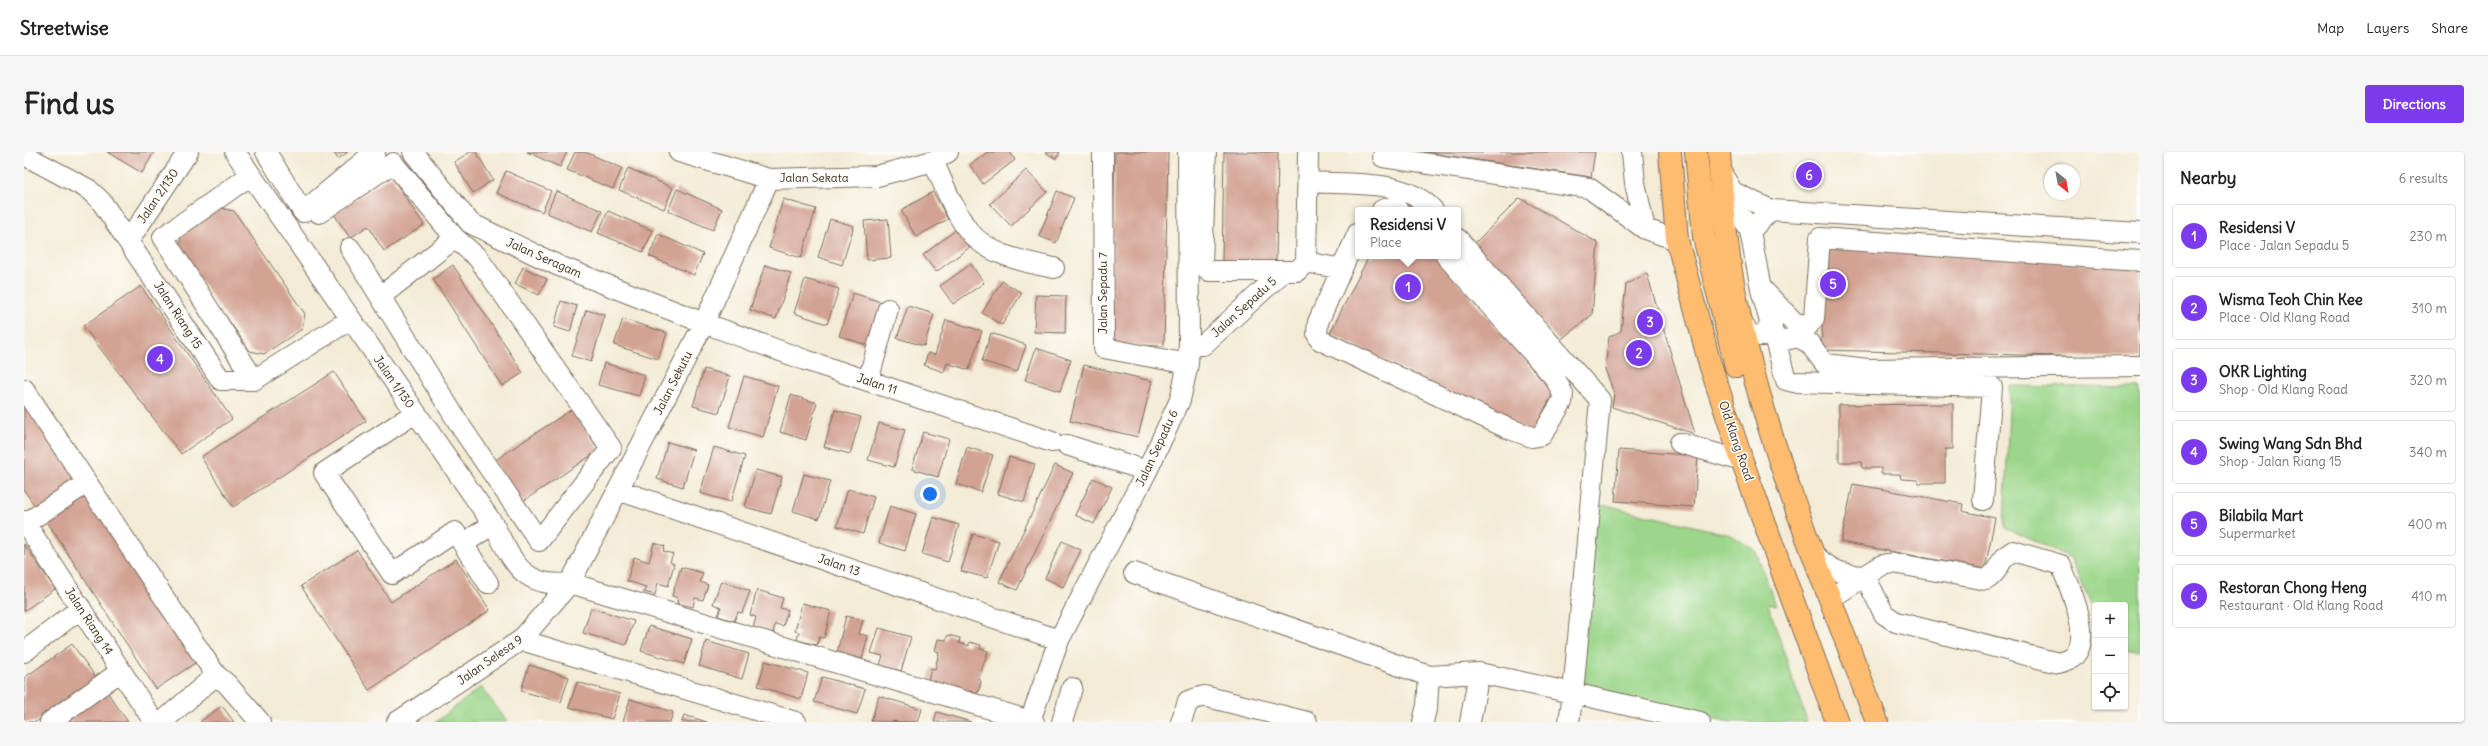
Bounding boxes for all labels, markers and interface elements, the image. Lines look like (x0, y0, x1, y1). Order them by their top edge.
text: Streetwise (20, 16, 109, 40)
text: Map (2317, 19, 2344, 37)
text: Layers (2366, 19, 2409, 37)
text: Share (2431, 19, 2468, 37)
button: Directions (2365, 85, 2464, 123)
text: Find us (24, 86, 115, 122)
pin: 6 (1796, 160, 1822, 190)
north arrow (2044, 164, 2080, 200)
street label: Jalan 2/130 (134, 165, 181, 226)
text: Nearby (2180, 167, 2236, 189)
street label: Jalan Sekata (779, 170, 849, 185)
text: 6 results (2399, 170, 2448, 187)
popup (1355, 207, 1461, 259)
text: Residensi V (1370, 215, 1446, 234)
text: Residensi V (2219, 218, 2295, 237)
text: 1 (2191, 228, 2197, 245)
text: 230 m (2409, 228, 2447, 245)
street label: Jalan Seragam (504, 234, 585, 281)
text: Place (1370, 234, 1401, 251)
text: Place · Jalan Sepadu 5 (2219, 237, 2349, 254)
street label: Jalan Sepadu 7 (1095, 252, 1110, 334)
pin: 5 (1820, 269, 1846, 299)
pin: 1 (1395, 272, 1421, 302)
street label: Jalan Sepadu 5 (1208, 273, 1280, 340)
street label: Jalan Riang 15 (151, 278, 206, 351)
text: Wisma Teoh Chin Kee (2219, 290, 2363, 309)
text: 2 (2190, 300, 2198, 317)
text: 310 m (2412, 300, 2447, 317)
pin: 3 (1637, 307, 1663, 337)
text: Place · Old Klang Road (2219, 309, 2350, 326)
pin: 2 (1626, 338, 1652, 368)
pin: 4 (147, 344, 173, 374)
street label: Jalan Sekutu (650, 348, 695, 417)
street label: Jalan 1/130 (371, 352, 418, 411)
text: OKR Lighting (2219, 362, 2307, 381)
street label: Jalan 11 (855, 370, 899, 397)
text: 3 (2190, 372, 2198, 389)
text: 320 m (2409, 372, 2447, 389)
text: Shop · Old Klang Road (2219, 381, 2348, 398)
street label: Old Klang Road (1716, 399, 1757, 483)
street label: Jalan Sepadu 6 (1132, 407, 1181, 489)
text: Swing Wang Sdn Bhd (2219, 434, 2362, 453)
text: 4 (2190, 444, 2198, 461)
text: 340 m (2409, 444, 2447, 461)
text: Shop · Jalan Riang 15 (2219, 453, 2342, 470)
your location (920, 484, 940, 504)
text: Bilabila Mart (2219, 506, 2303, 525)
text: 5 (2190, 516, 2198, 533)
text: 400 m (2408, 516, 2447, 533)
text: Supermarket (2219, 525, 2296, 542)
street label: Jalan 13 (816, 550, 863, 579)
text: Restoran Chong Heng (2219, 578, 2367, 597)
street label: Jalan Riang 14 (62, 584, 117, 657)
text: 6 (2190, 588, 2198, 605)
text: 410 m (2411, 588, 2447, 605)
text: Restaurant · Old Klang Road (2219, 597, 2383, 614)
map controls (2092, 602, 2128, 710)
button: + (2092, 602, 2128, 638)
street label: Jalan Selesa 9 (454, 631, 525, 688)
button: − (2092, 638, 2128, 674)
button: locate (2092, 674, 2128, 710)

